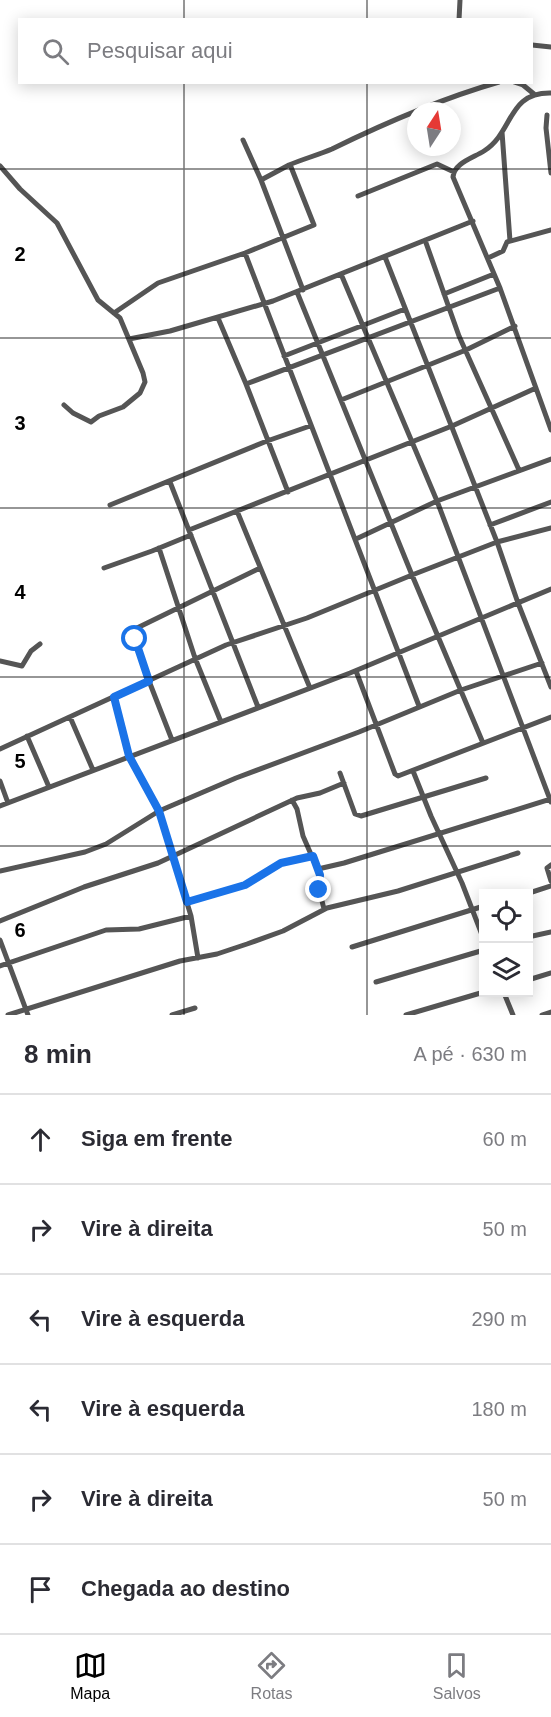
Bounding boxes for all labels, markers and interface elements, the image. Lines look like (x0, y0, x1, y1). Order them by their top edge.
search box (18, 18, 533, 84)
icon: search (39, 35, 72, 68)
text: Pesquisar aqui (87, 38, 233, 63)
north arrow (407, 102, 461, 156)
text: 2 (14, 243, 26, 265)
text: 3 (14, 412, 26, 434)
text: 4 (14, 581, 26, 603)
route start (121, 625, 147, 651)
text: 5 (14, 750, 26, 772)
route end (305, 876, 331, 902)
map controls (479, 889, 533, 997)
button: locate (479, 889, 533, 943)
text: 6 (14, 919, 26, 941)
button: layers (479, 943, 533, 997)
text: 8 min (24, 1039, 92, 1069)
text: A pé · 630 m (414, 1043, 527, 1065)
icon: ahead (24, 1123, 57, 1156)
text: Siga em frente (81, 1126, 233, 1151)
text: 60 m (483, 1128, 527, 1150)
icon: right (24, 1213, 57, 1246)
text: Vire à direita (81, 1216, 213, 1241)
text: 50 m (483, 1218, 527, 1240)
icon: left (24, 1303, 57, 1336)
text: Vire à esquerda (81, 1306, 244, 1331)
text: 290 m (471, 1308, 527, 1330)
icon: left (24, 1393, 57, 1426)
text: Vire à esquerda (81, 1396, 244, 1421)
text: 180 m (471, 1398, 527, 1420)
icon: right (24, 1483, 57, 1516)
text: Vire à direita (81, 1486, 213, 1511)
text: 50 m (483, 1488, 527, 1510)
icon: arrive (24, 1573, 57, 1606)
text: Chegada ao destino (81, 1576, 290, 1601)
tab: Mapa (70, 1649, 110, 1703)
tab: Rotas (251, 1649, 292, 1703)
tab: Salvos (433, 1649, 481, 1703)

